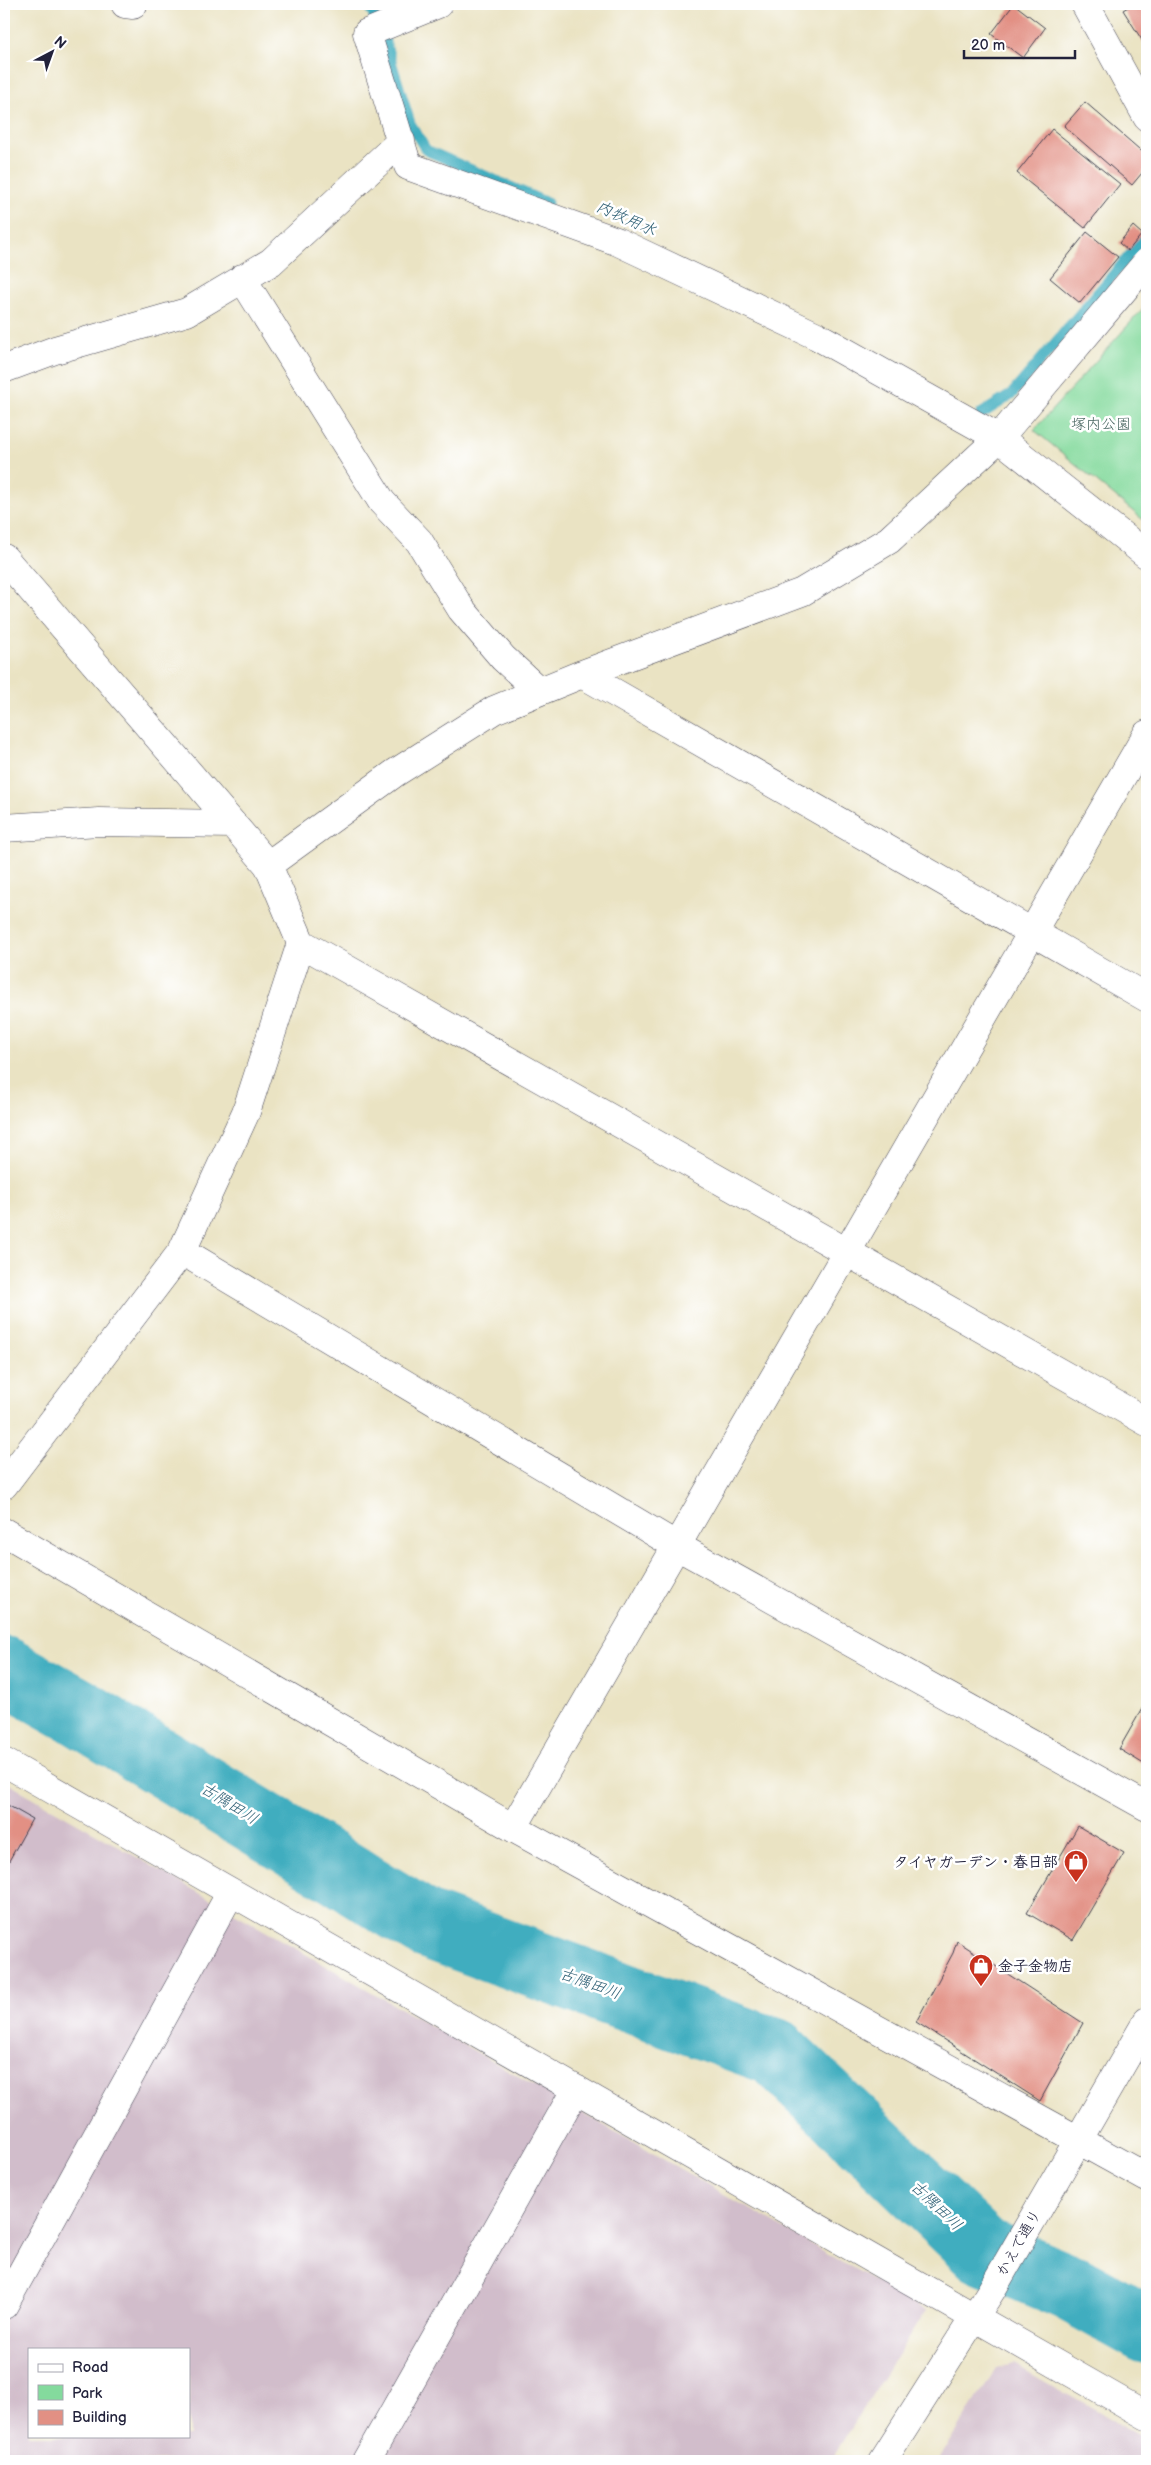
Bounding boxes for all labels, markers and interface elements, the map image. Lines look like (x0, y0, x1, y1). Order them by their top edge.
north arrow (28, 28, 78, 78)
scale bar (964, 28, 1075, 60)
text: N (51, 33, 70, 52)
text: 20 m (971, 36, 1005, 55)
water label: 内牧用水 (593, 197, 659, 241)
park label: 塚内公園 (1071, 415, 1131, 434)
water label: 古隅田川 (197, 1779, 261, 1829)
shop icon: タイヤガーデン・春日部 (1063, 1849, 1089, 1883)
place label: タイヤガーデン・春日部 (894, 1853, 1058, 1872)
shop icon: 金子金物店 (968, 1953, 994, 1987)
place label: 金子金物店 (998, 1957, 1073, 1976)
water label: 古隅田川 (557, 1964, 623, 2004)
water label: 古隅田川 (906, 2177, 966, 2235)
street label: かえで通り (992, 2206, 1046, 2280)
legend (28, 2348, 190, 2438)
text: Road (72, 2358, 108, 2377)
text: Park (72, 2384, 103, 2403)
text: Building (72, 2408, 127, 2427)

